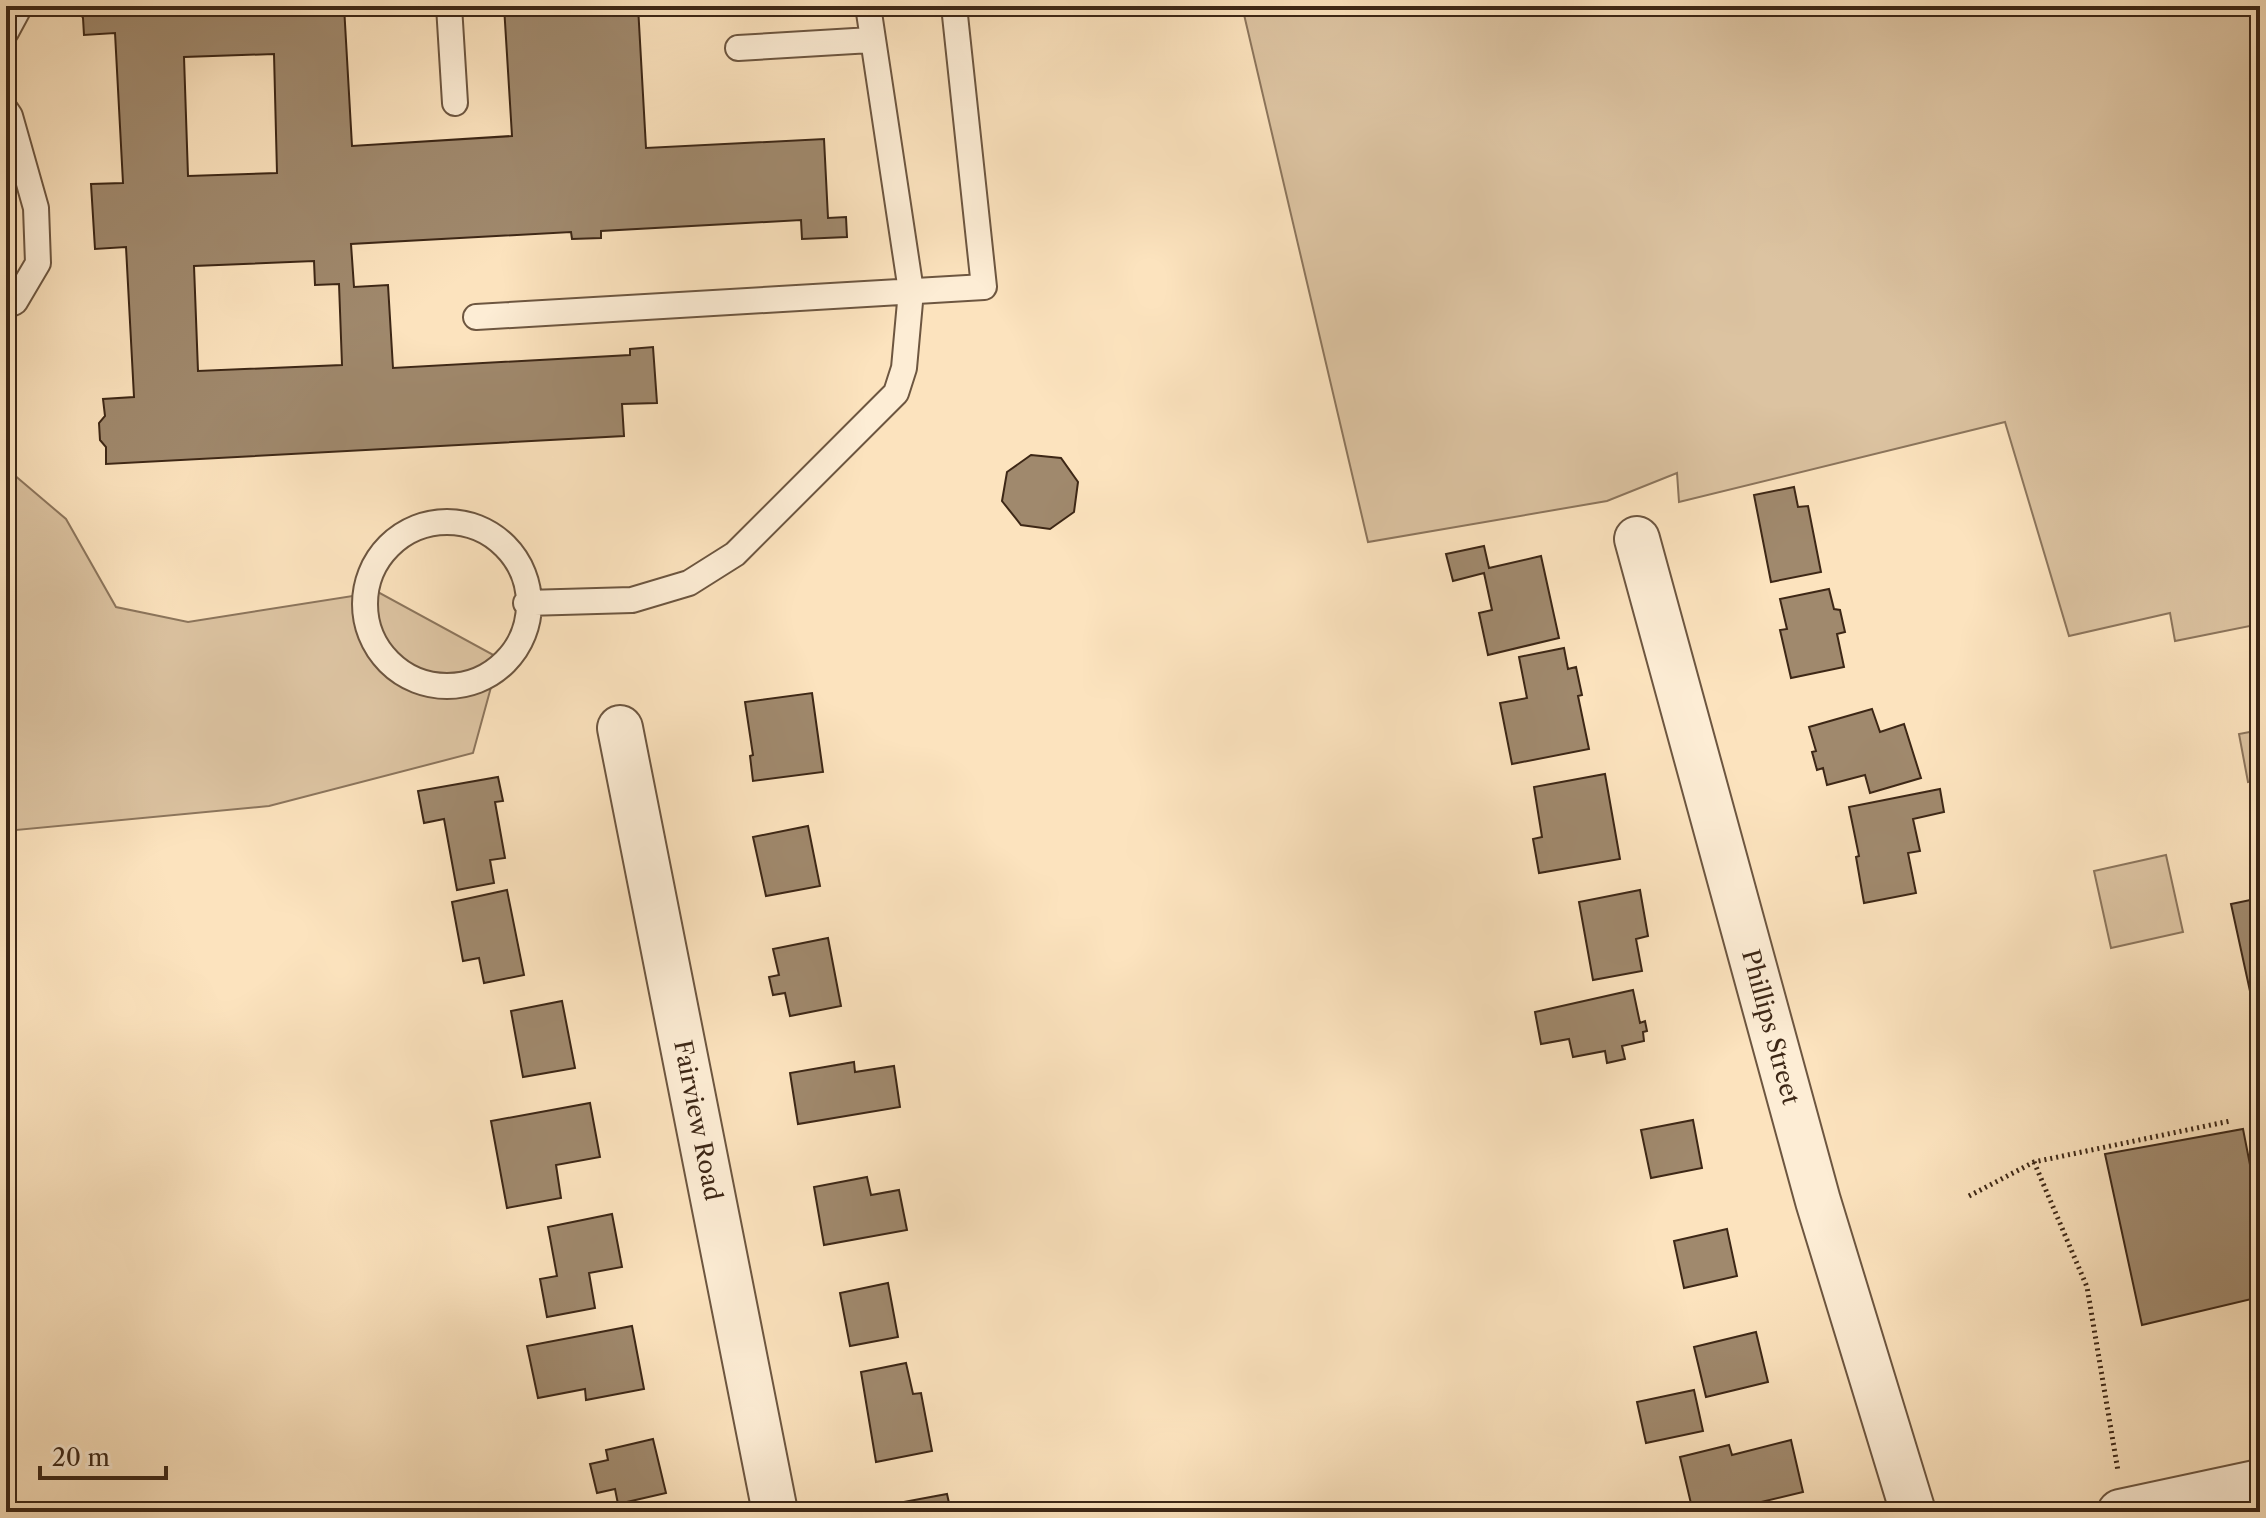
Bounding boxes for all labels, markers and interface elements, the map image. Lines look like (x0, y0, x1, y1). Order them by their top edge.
street label: Phillips Street (1736, 946, 1806, 1108)
street label: Fairview Road (668, 1037, 728, 1203)
scale bar (40, 1430, 166, 1480)
text: 20 m (52, 1443, 110, 1472)

